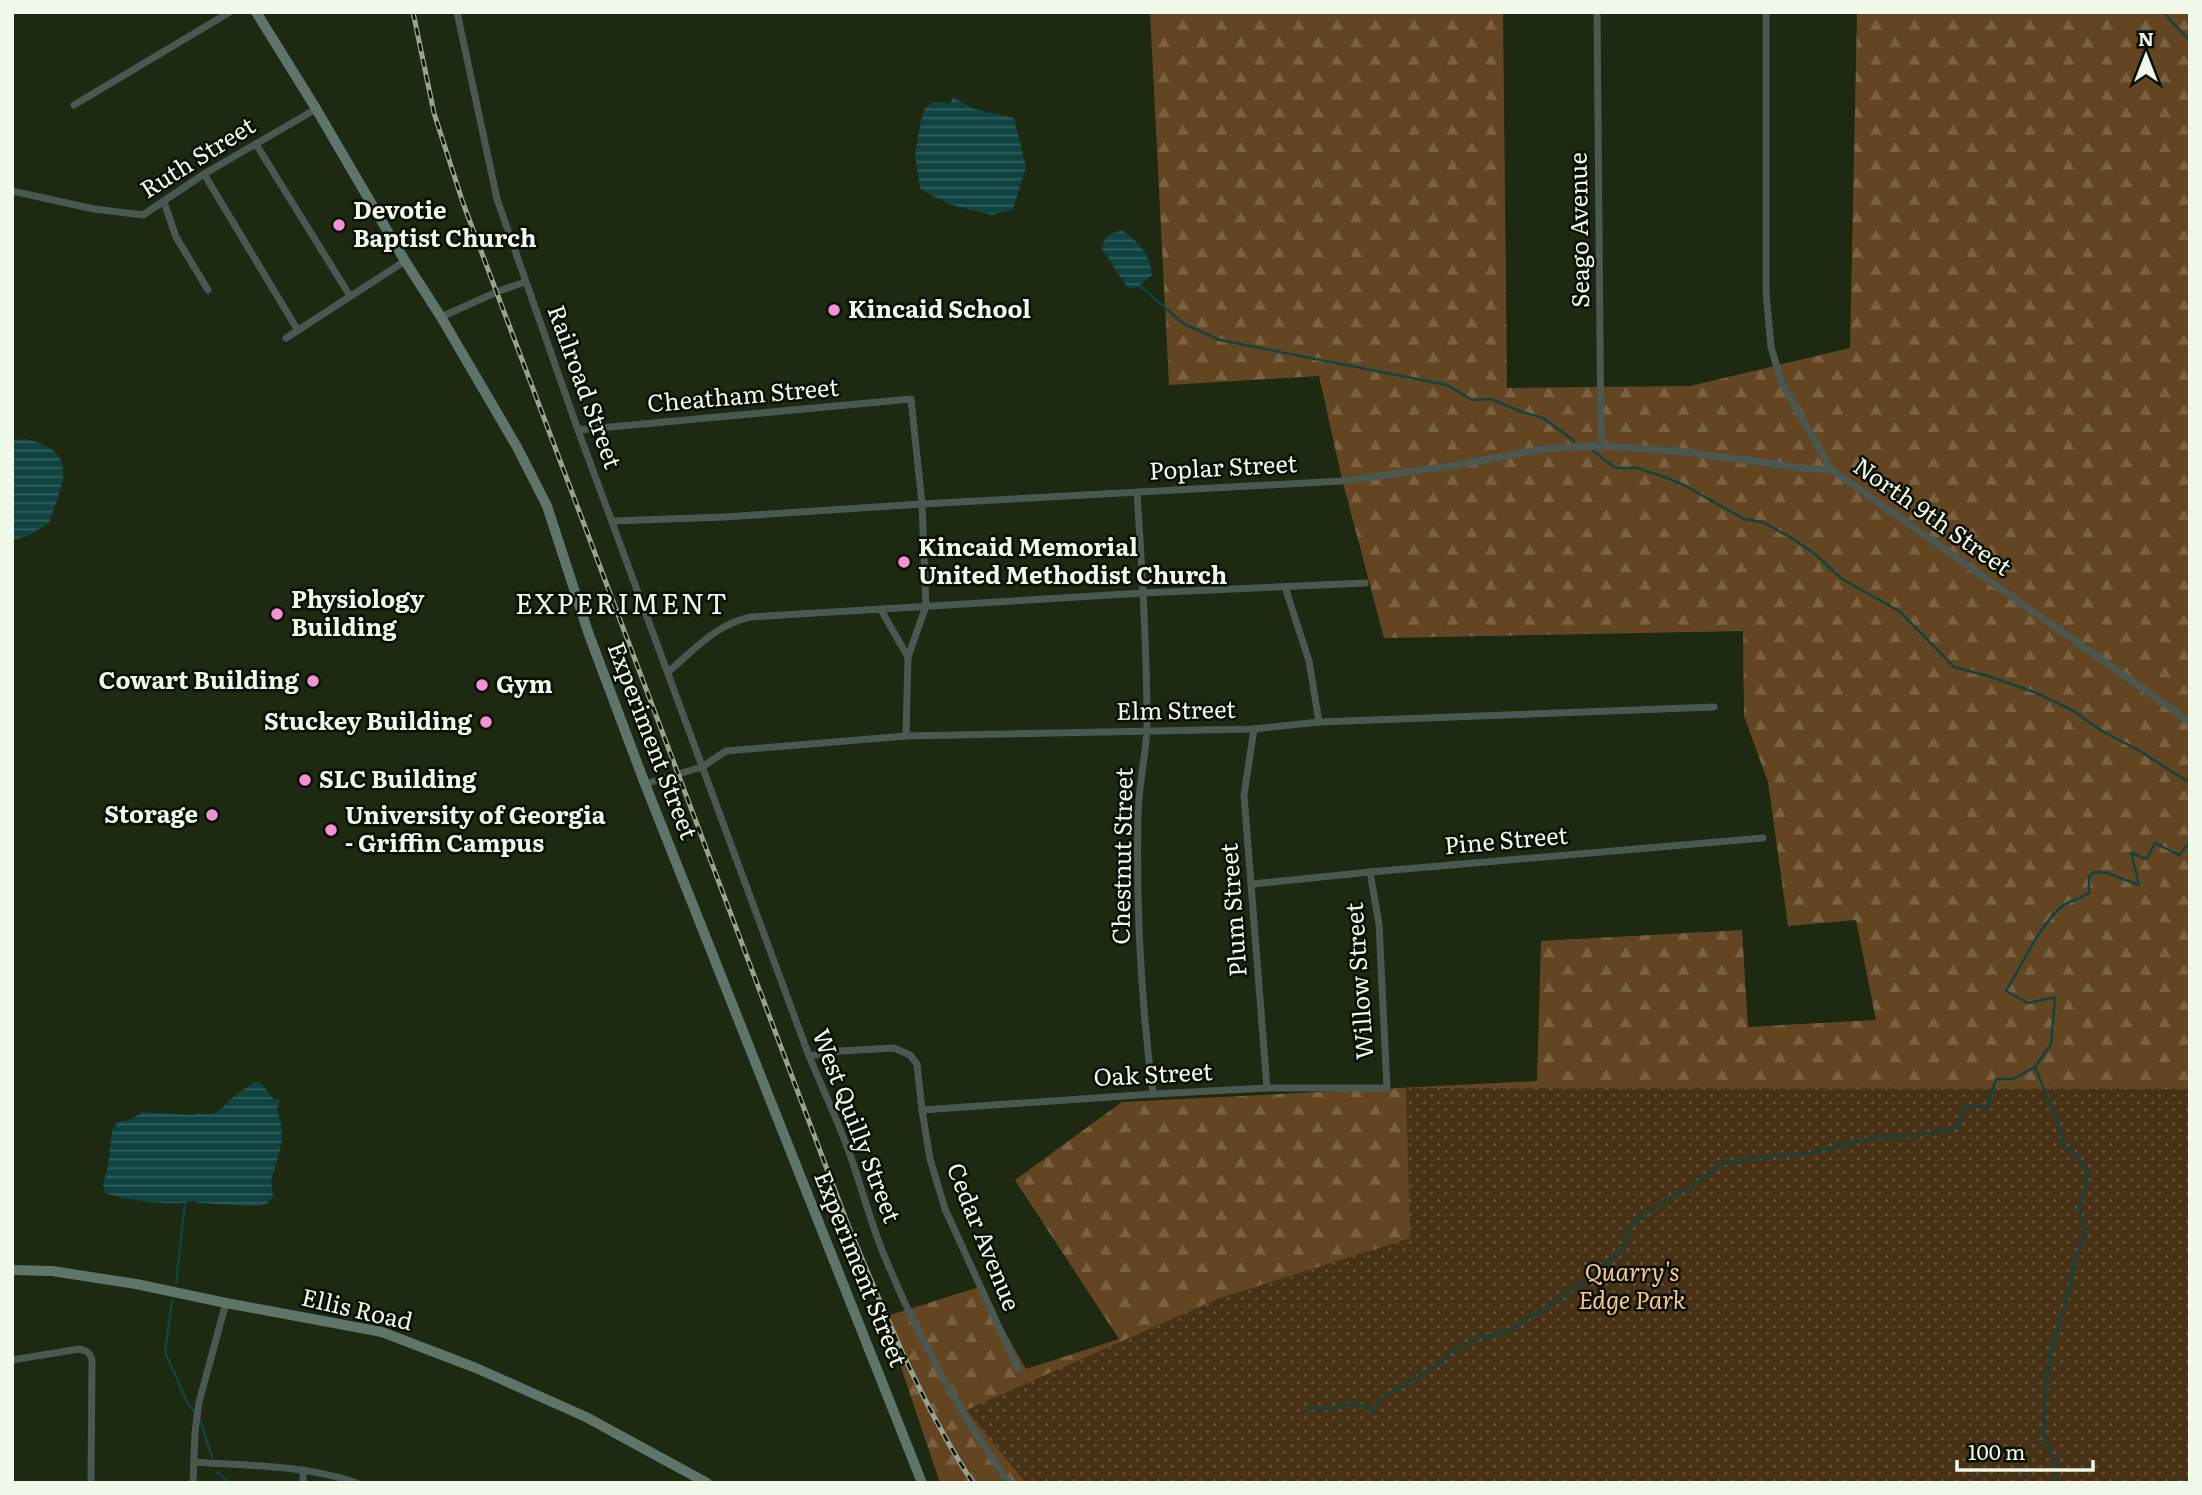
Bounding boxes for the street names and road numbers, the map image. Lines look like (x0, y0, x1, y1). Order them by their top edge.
street label: Ruth Street (132, 106, 261, 205)
street label: Seago Avenue (1559, 152, 1596, 308)
street label: Railroad Street (540, 299, 632, 473)
street label: Cheatham Street (646, 368, 840, 419)
street label: Poplar Street (1148, 444, 1298, 487)
street label: North 9th Street (1847, 447, 2020, 583)
street label: Experiment Street (601, 636, 708, 844)
street label: Elm Street (1116, 690, 1236, 727)
street label: Chestnut Street (1101, 767, 1140, 945)
street label: Pine Street (1442, 816, 1569, 861)
street label: Plum Street (1209, 842, 1254, 978)
street label: Willow Street (1335, 901, 1380, 1061)
street label: West Quilly Street (805, 1023, 912, 1227)
street label: Oak Street (1092, 1052, 1214, 1093)
street label: Cedar Avenue (940, 1157, 1031, 1315)
street label: Experiment Street (807, 1165, 918, 1372)
street label: Ellis Road (299, 1278, 417, 1337)

